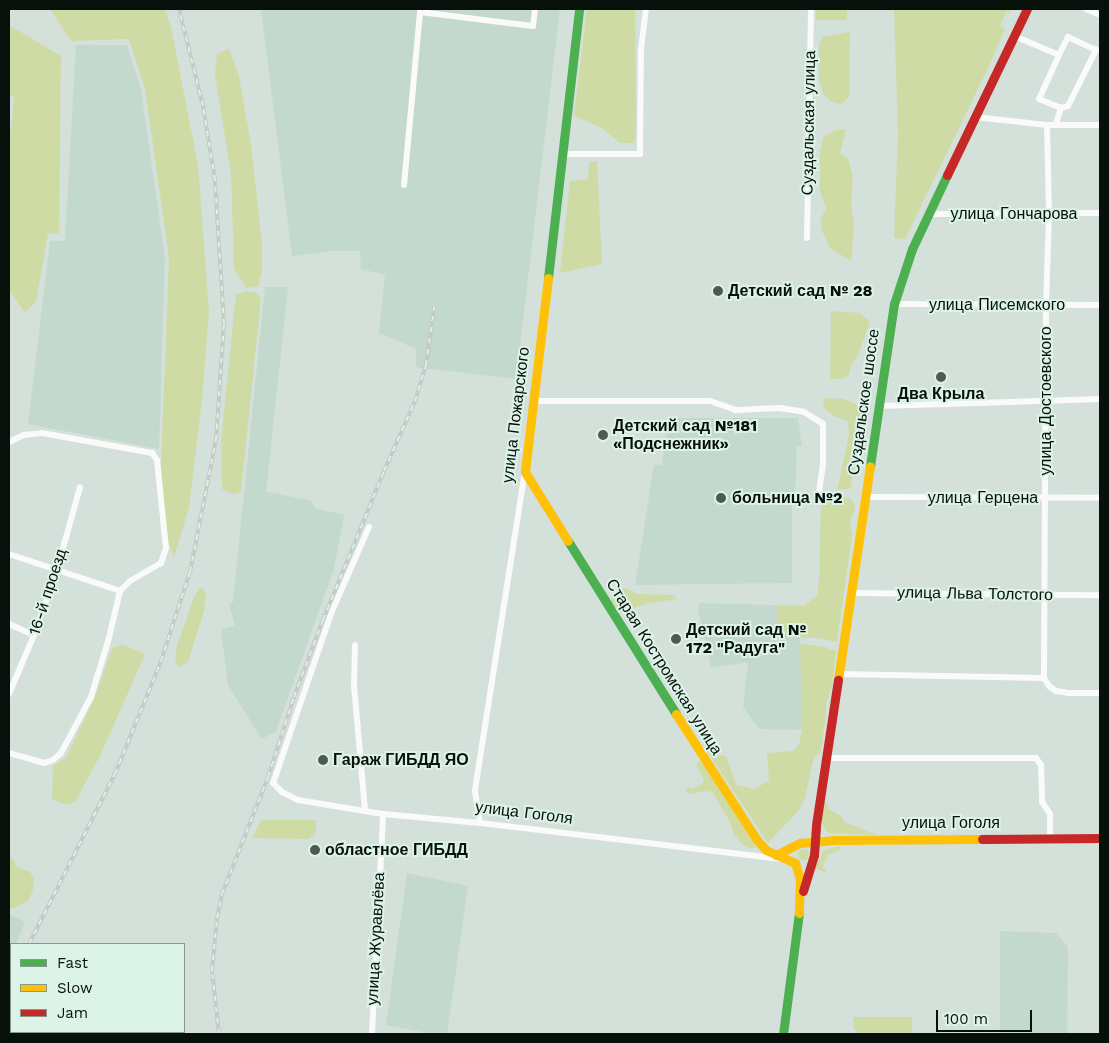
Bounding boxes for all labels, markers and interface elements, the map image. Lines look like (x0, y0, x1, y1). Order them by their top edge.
street label: Суздальская улица (798, 50, 820, 196)
street label: улица Гончарова (950, 204, 1078, 224)
place label: Детский сад № 28 (728, 281, 873, 301)
marker: Детский сад № 28 (712, 285, 724, 297)
street label: улица Писемского (929, 295, 1065, 315)
street label: улица Достоевского (1036, 326, 1056, 476)
street label: Суздальское шоссе (844, 328, 884, 476)
street label: улица Пожарского (498, 346, 534, 484)
marker: Два Крыла (935, 371, 947, 383)
place label: Два Крыла (898, 384, 984, 404)
place label: Детский сад №181 «Подснежник» (613, 416, 757, 454)
marker: Детский сад №181 «Подснежник» (597, 429, 609, 441)
place label: больница №2 (732, 488, 842, 508)
street label: улица Герцена (928, 488, 1038, 508)
marker: больница №2 (714, 491, 728, 505)
street label: 16-й проезд (25, 546, 71, 638)
street label: Старая Костромская улица (602, 575, 726, 759)
street label: улица Льва Толстого (897, 583, 1053, 605)
place label: Детский сад № 172 "Радуга" (686, 620, 806, 658)
marker: Детский сад № 172 "Радуга" (670, 633, 682, 645)
place label: Гараж ГИБДД ЯО (333, 750, 469, 770)
marker: Гараж ГИБДД ЯО (317, 754, 329, 766)
street label: улица Гоголя (474, 798, 574, 828)
street label: улица Гоголя (902, 813, 1000, 833)
place label: областное ГИБДД (325, 840, 468, 860)
marker: областное ГИБДД (309, 844, 321, 856)
street label: улица Журавлёва (363, 872, 389, 1006)
legend (10, 943, 185, 1033)
text: Fast (57, 954, 88, 972)
text: Slow (57, 979, 93, 997)
scale bar (939, 1000, 1035, 1032)
text: Jam (57, 1004, 88, 1022)
text: 100 m (944, 1010, 988, 1028)

